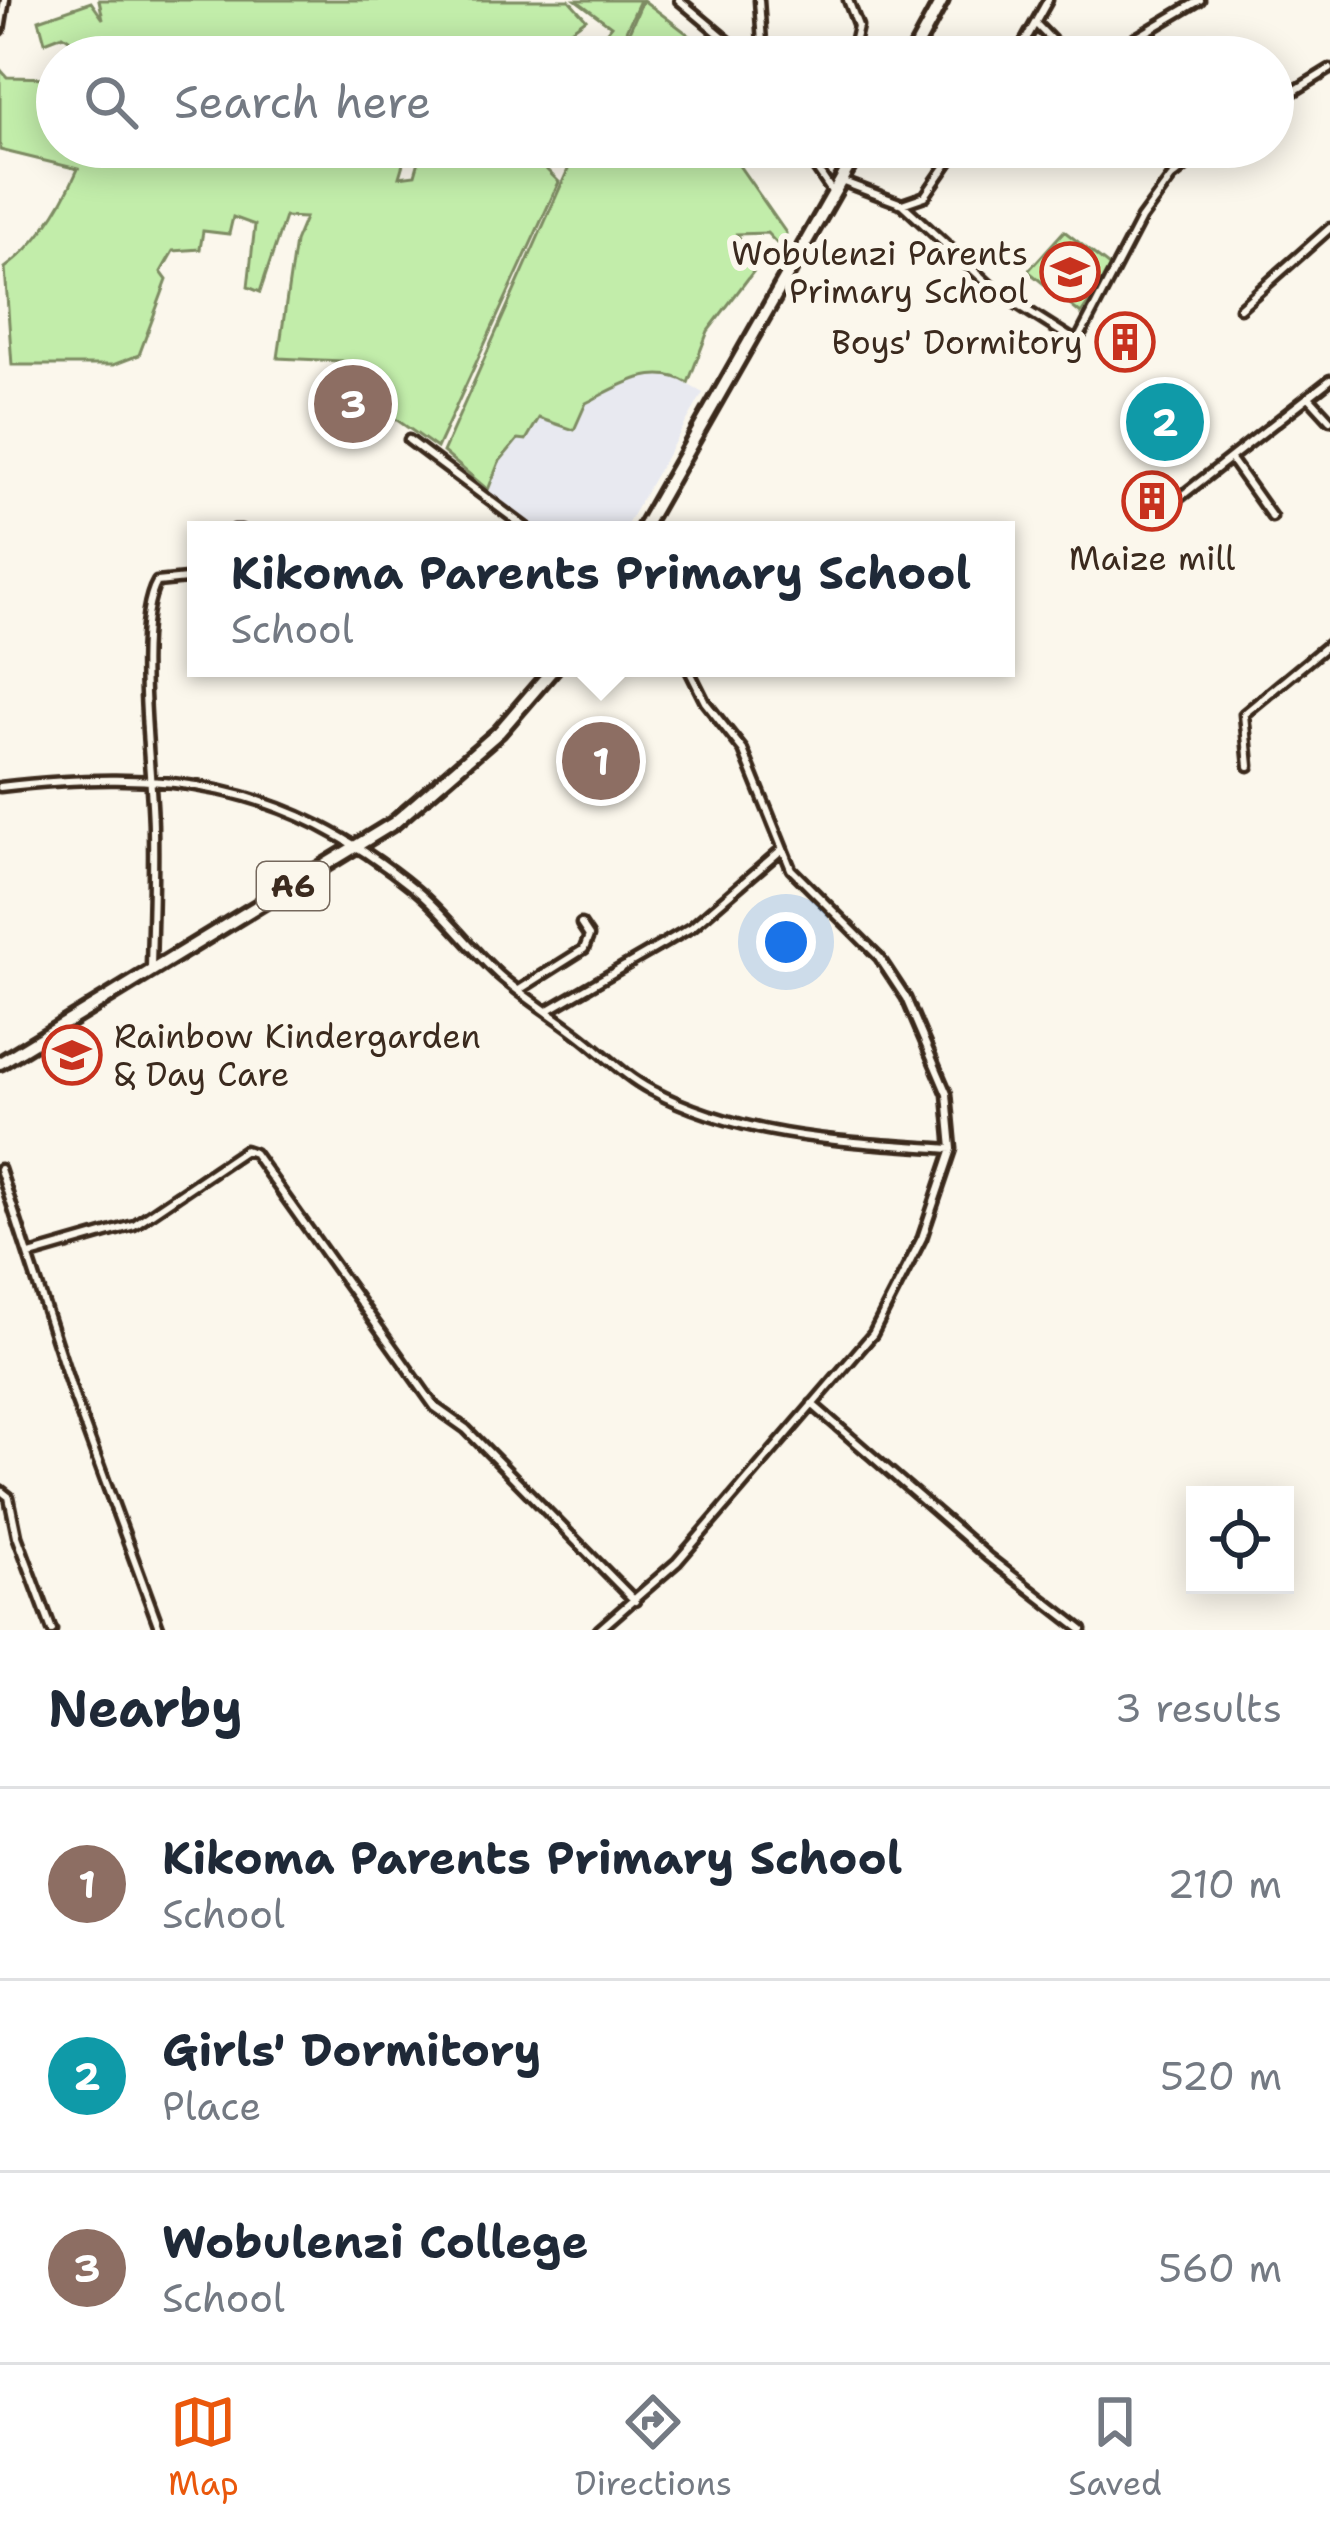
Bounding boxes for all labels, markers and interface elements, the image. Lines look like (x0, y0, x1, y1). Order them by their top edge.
search box (36, 36, 1294, 168)
icon: search (78, 69, 144, 135)
text: Search here (174, 72, 431, 132)
place label: Wobulenzi Parents Primary School (731, 231, 1028, 314)
school or university icon: Wobulenzi Parents Primary School (1039, 241, 1101, 303)
building icon: Boys' Dormitory (1094, 311, 1156, 373)
place label: Boys' Dormitory (832, 320, 1083, 365)
pin: 3 (314, 359, 392, 449)
pin: 2 (1126, 377, 1204, 467)
building icon: Maize mill (1121, 470, 1183, 532)
popup (187, 521, 1015, 677)
place label: Maize mill (1069, 536, 1235, 581)
text: Kikoma Parents Primary School (231, 543, 971, 603)
text: School (231, 603, 353, 655)
pin: 1 (562, 716, 640, 806)
road number: A6 (257, 862, 329, 910)
your location (756, 912, 816, 972)
place label: Rainbow Kindergarden & Day Care (114, 1014, 481, 1097)
school or university icon: Rainbow Kindergarden & Day Care (41, 1024, 103, 1086)
map controls (1186, 1486, 1294, 1594)
button: locate (1186, 1486, 1294, 1594)
text: Nearby (48, 1674, 243, 1742)
text: 3 results (1115, 1682, 1282, 1734)
text: Kikoma Parents Primary School (162, 1828, 902, 1888)
text: 1 (78, 1858, 96, 1910)
text: 210 m (1167, 1858, 1282, 1910)
text: School (162, 1888, 285, 1940)
text: Girls' Dormitory (162, 2020, 541, 2080)
text: 2 (73, 2050, 101, 2102)
text: 520 m (1160, 2050, 1282, 2102)
text: Place (162, 2080, 261, 2132)
text: Wobulenzi College (162, 2212, 588, 2272)
text: 3 (73, 2242, 101, 2294)
text: 560 m (1158, 2242, 1282, 2294)
text: School (162, 2272, 285, 2324)
tab: Map (168, 2389, 239, 2506)
tab: Directions (575, 2389, 732, 2506)
tab: Saved (1068, 2389, 1162, 2506)

